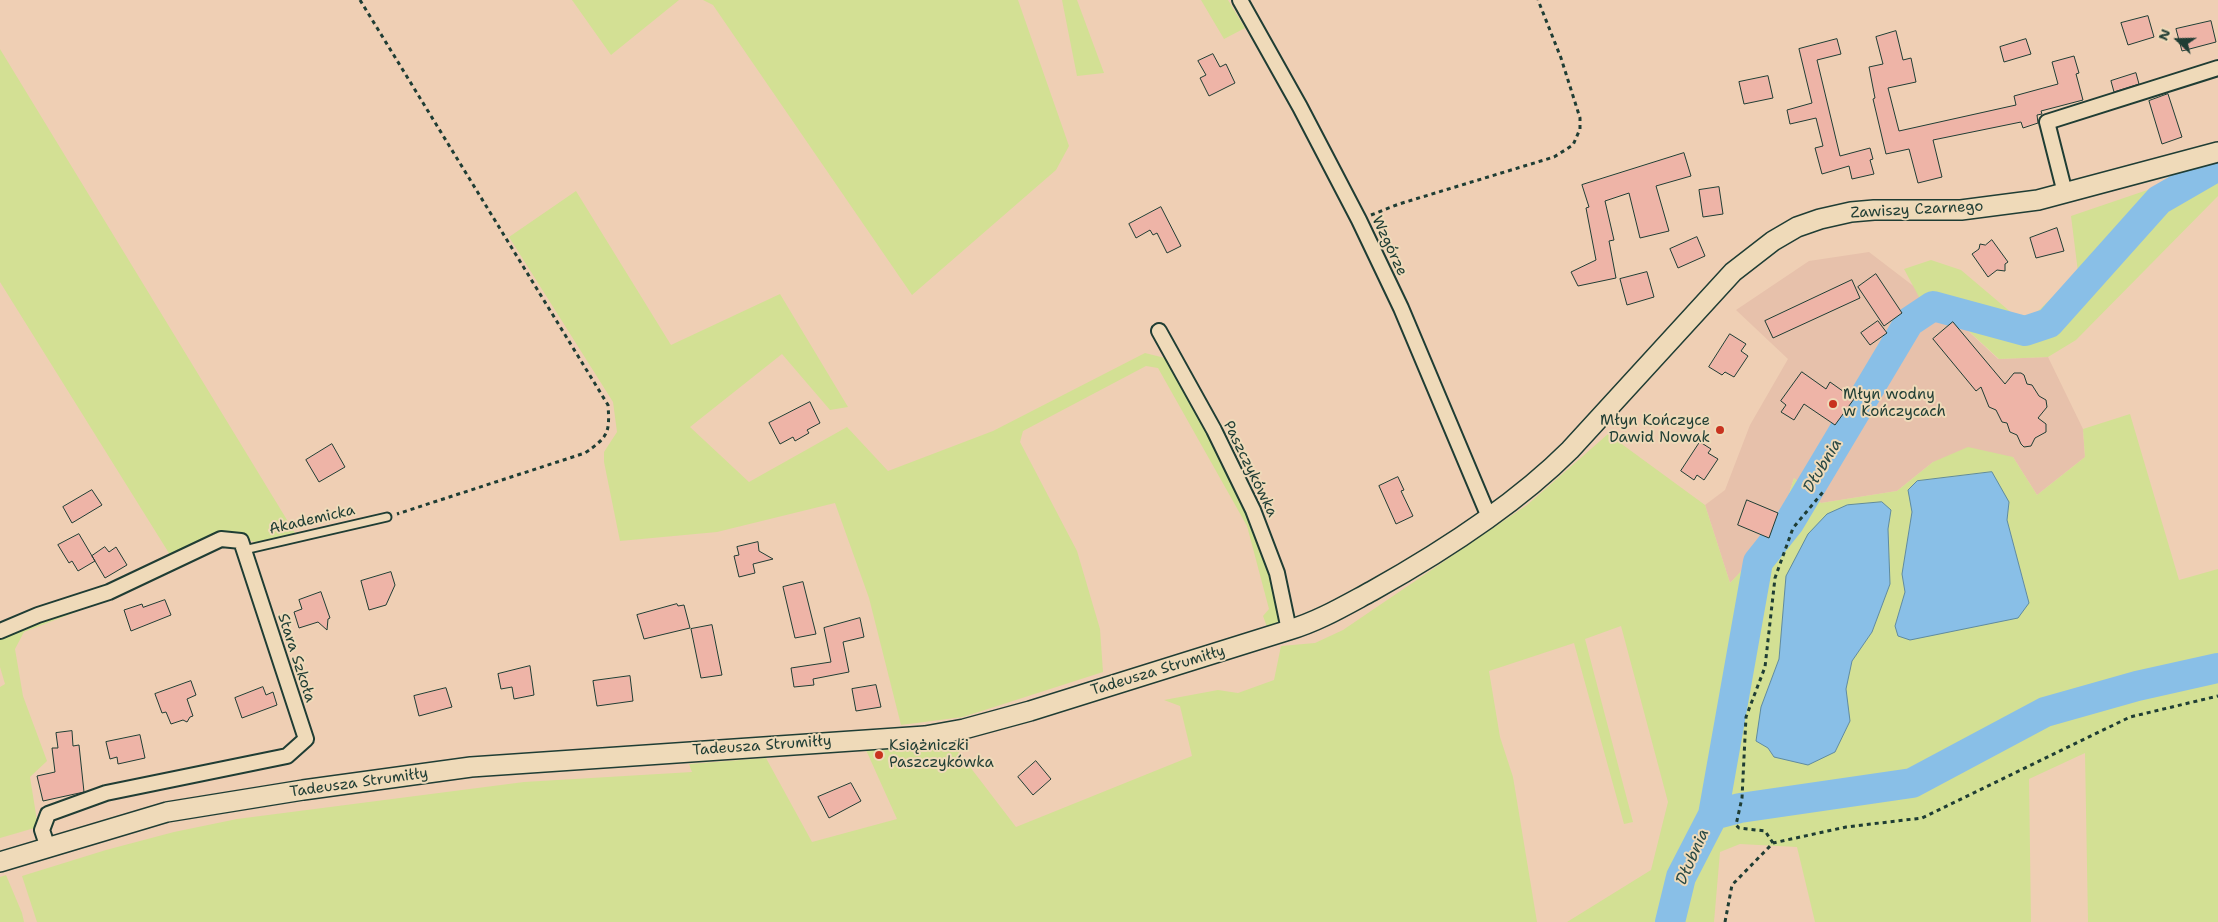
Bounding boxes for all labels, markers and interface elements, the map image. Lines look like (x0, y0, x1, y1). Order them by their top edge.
north arrow (2153, 15, 2203, 65)
text: N (2154, 26, 2174, 43)
street label: Zawiszy Czarnego (1850, 198, 1984, 222)
street label: Wzgórze (1367, 213, 1411, 279)
place label: Młyn wodny w Kończycach (1843, 386, 1946, 421)
marker: Młyn wodny w Kończycach (1827, 398, 1839, 410)
place label: Młyn Kończyce Dawid Nowak (1600, 412, 1710, 447)
street label: Paszczykówka (1219, 418, 1281, 520)
marker: Młyn Kończyce Dawid Nowak (1714, 424, 1726, 436)
water label: Dłubnia (1800, 436, 1846, 496)
street label: Akademicka (267, 501, 357, 539)
street label: Stara Szkoła (273, 611, 319, 705)
street label: Tadeusza Strumiłły (1089, 642, 1227, 700)
street label: Tadeusza Strumiłły (692, 732, 832, 760)
place label: Książniczki Paszczykówka (889, 737, 994, 772)
marker: Książniczki Paszczykówka (873, 749, 885, 761)
street label: Tadeusza Strumiłły (289, 764, 429, 802)
water label: Dłubnia (1672, 826, 1714, 888)

